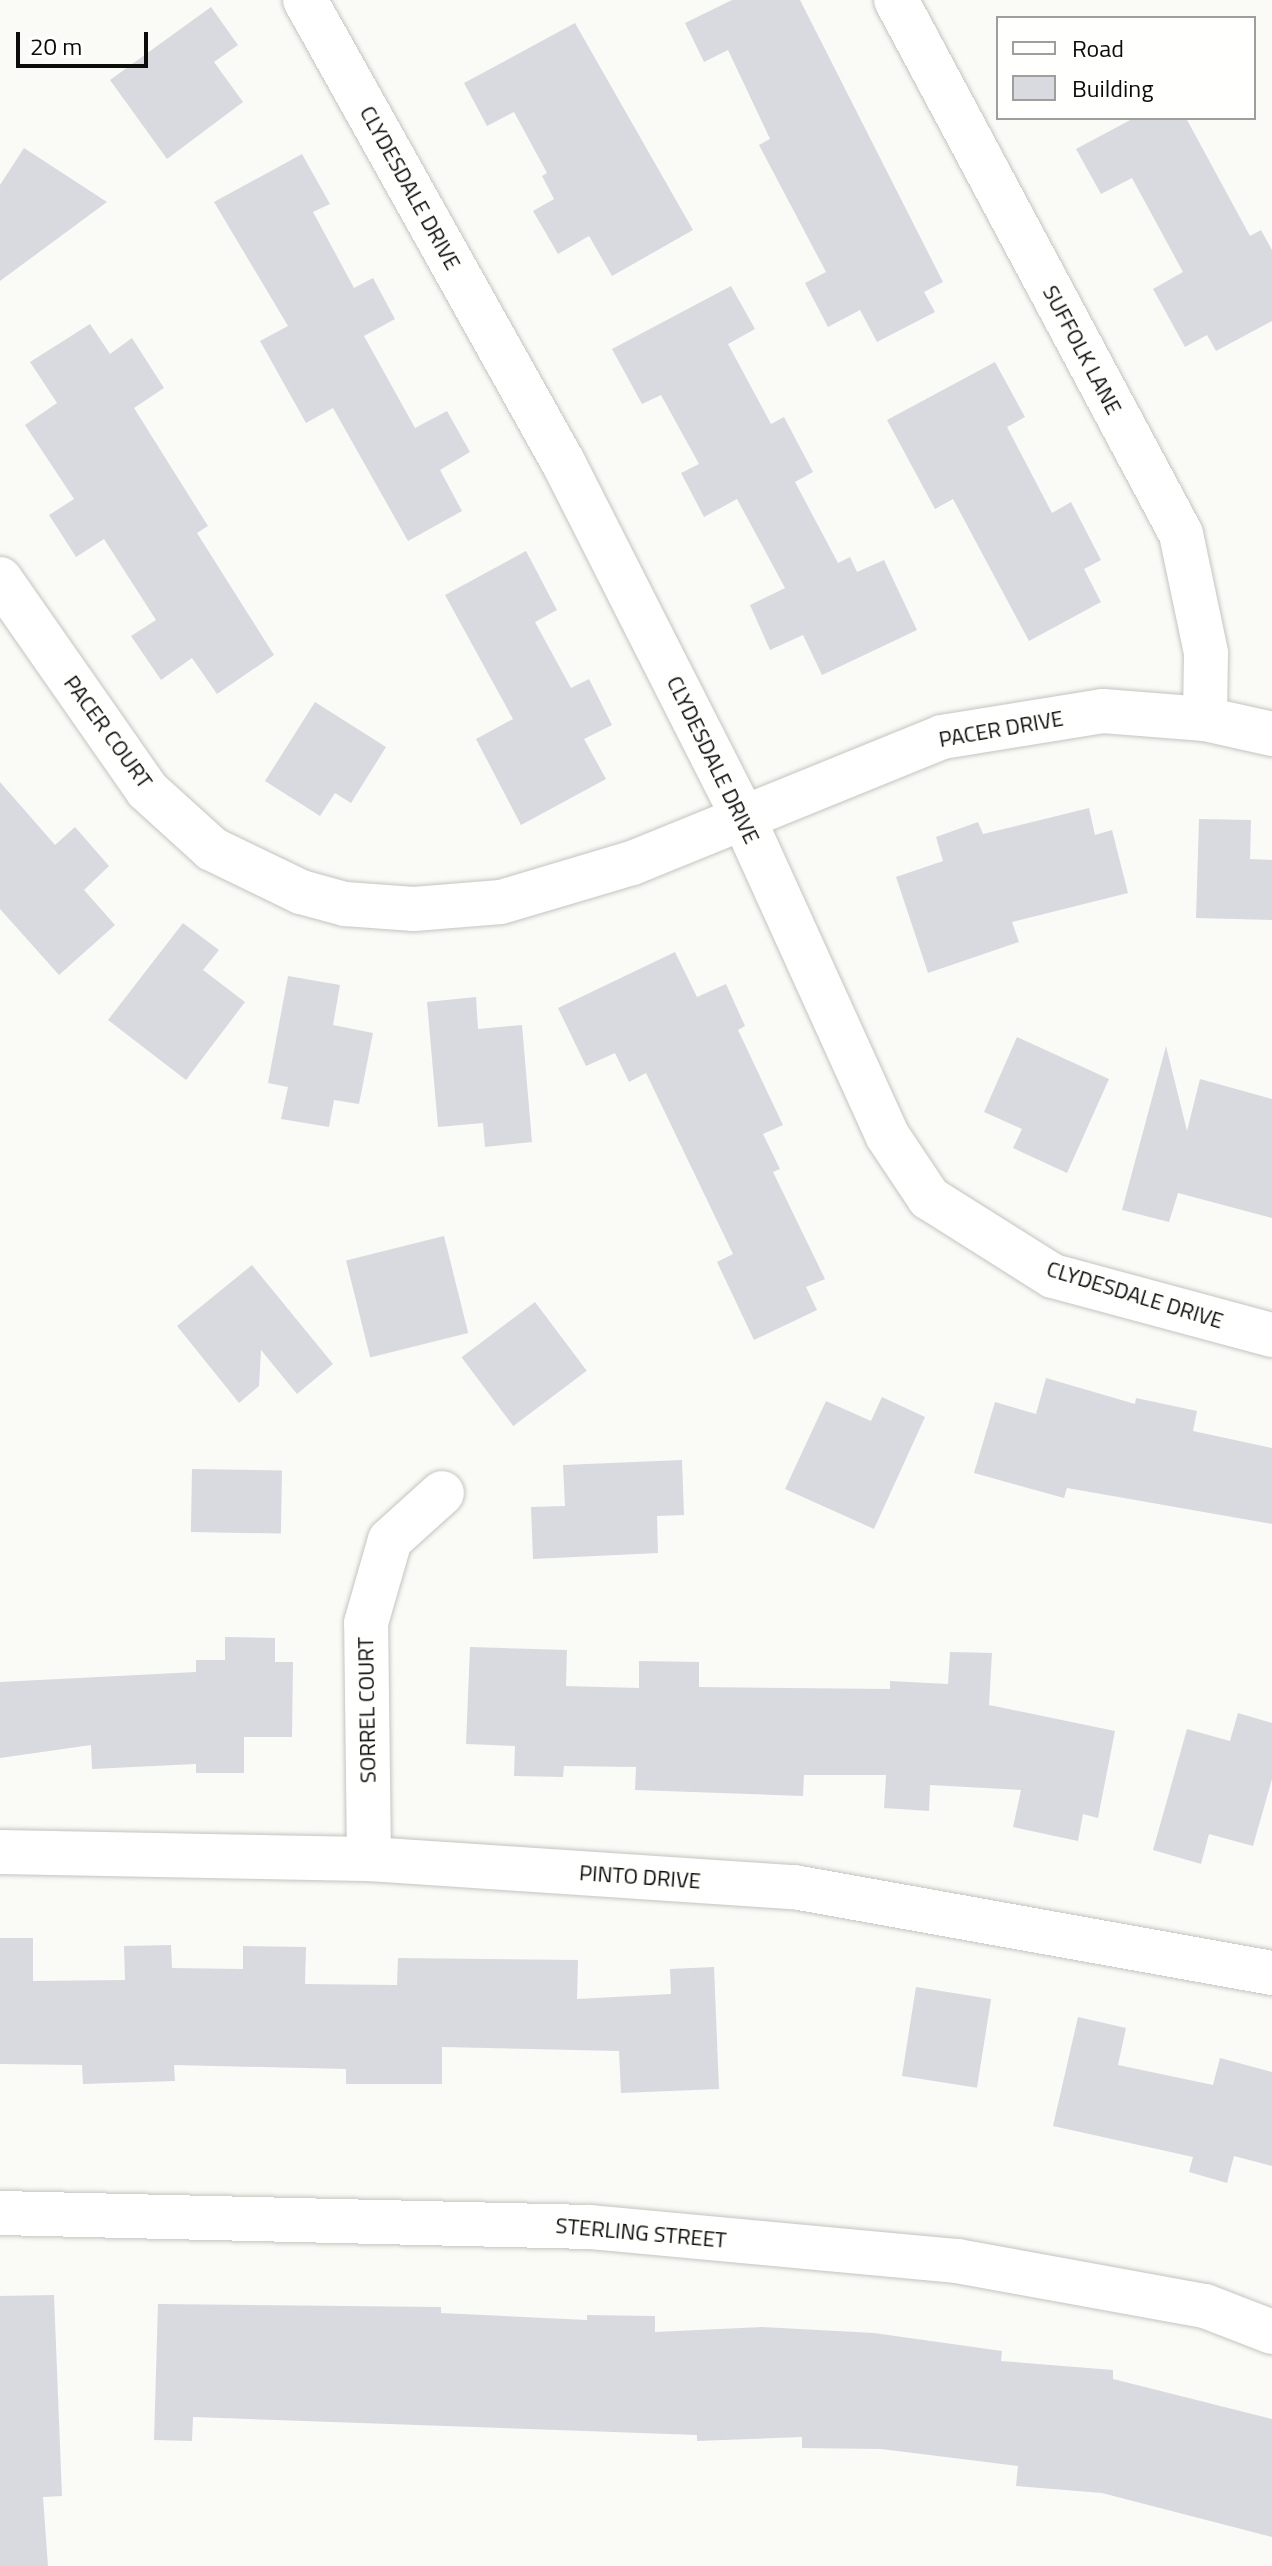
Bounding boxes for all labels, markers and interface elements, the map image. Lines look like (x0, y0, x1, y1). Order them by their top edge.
scale bar (20, 16, 152, 66)
legend (996, 16, 1256, 120)
text: 20 m (30, 28, 82, 64)
text: Road (1072, 30, 1124, 66)
text: Building (1072, 70, 1154, 106)
street label: CLYDESDALE DRIVE (354, 101, 466, 275)
street label: SUFFOLK LANE (1037, 281, 1127, 419)
street label: PACER COURT (58, 670, 158, 794)
street label: CLYDESDALE DRIVE (661, 672, 765, 848)
street label: PACER DRIVE (937, 705, 1065, 753)
street label: CLYDESDALE DRIVE (1044, 1256, 1226, 1334)
street label: SORREL COURT (353, 1637, 381, 1783)
street label: PINTO DRIVE (578, 1860, 702, 1894)
street label: STERLING STREET (554, 2212, 728, 2254)

